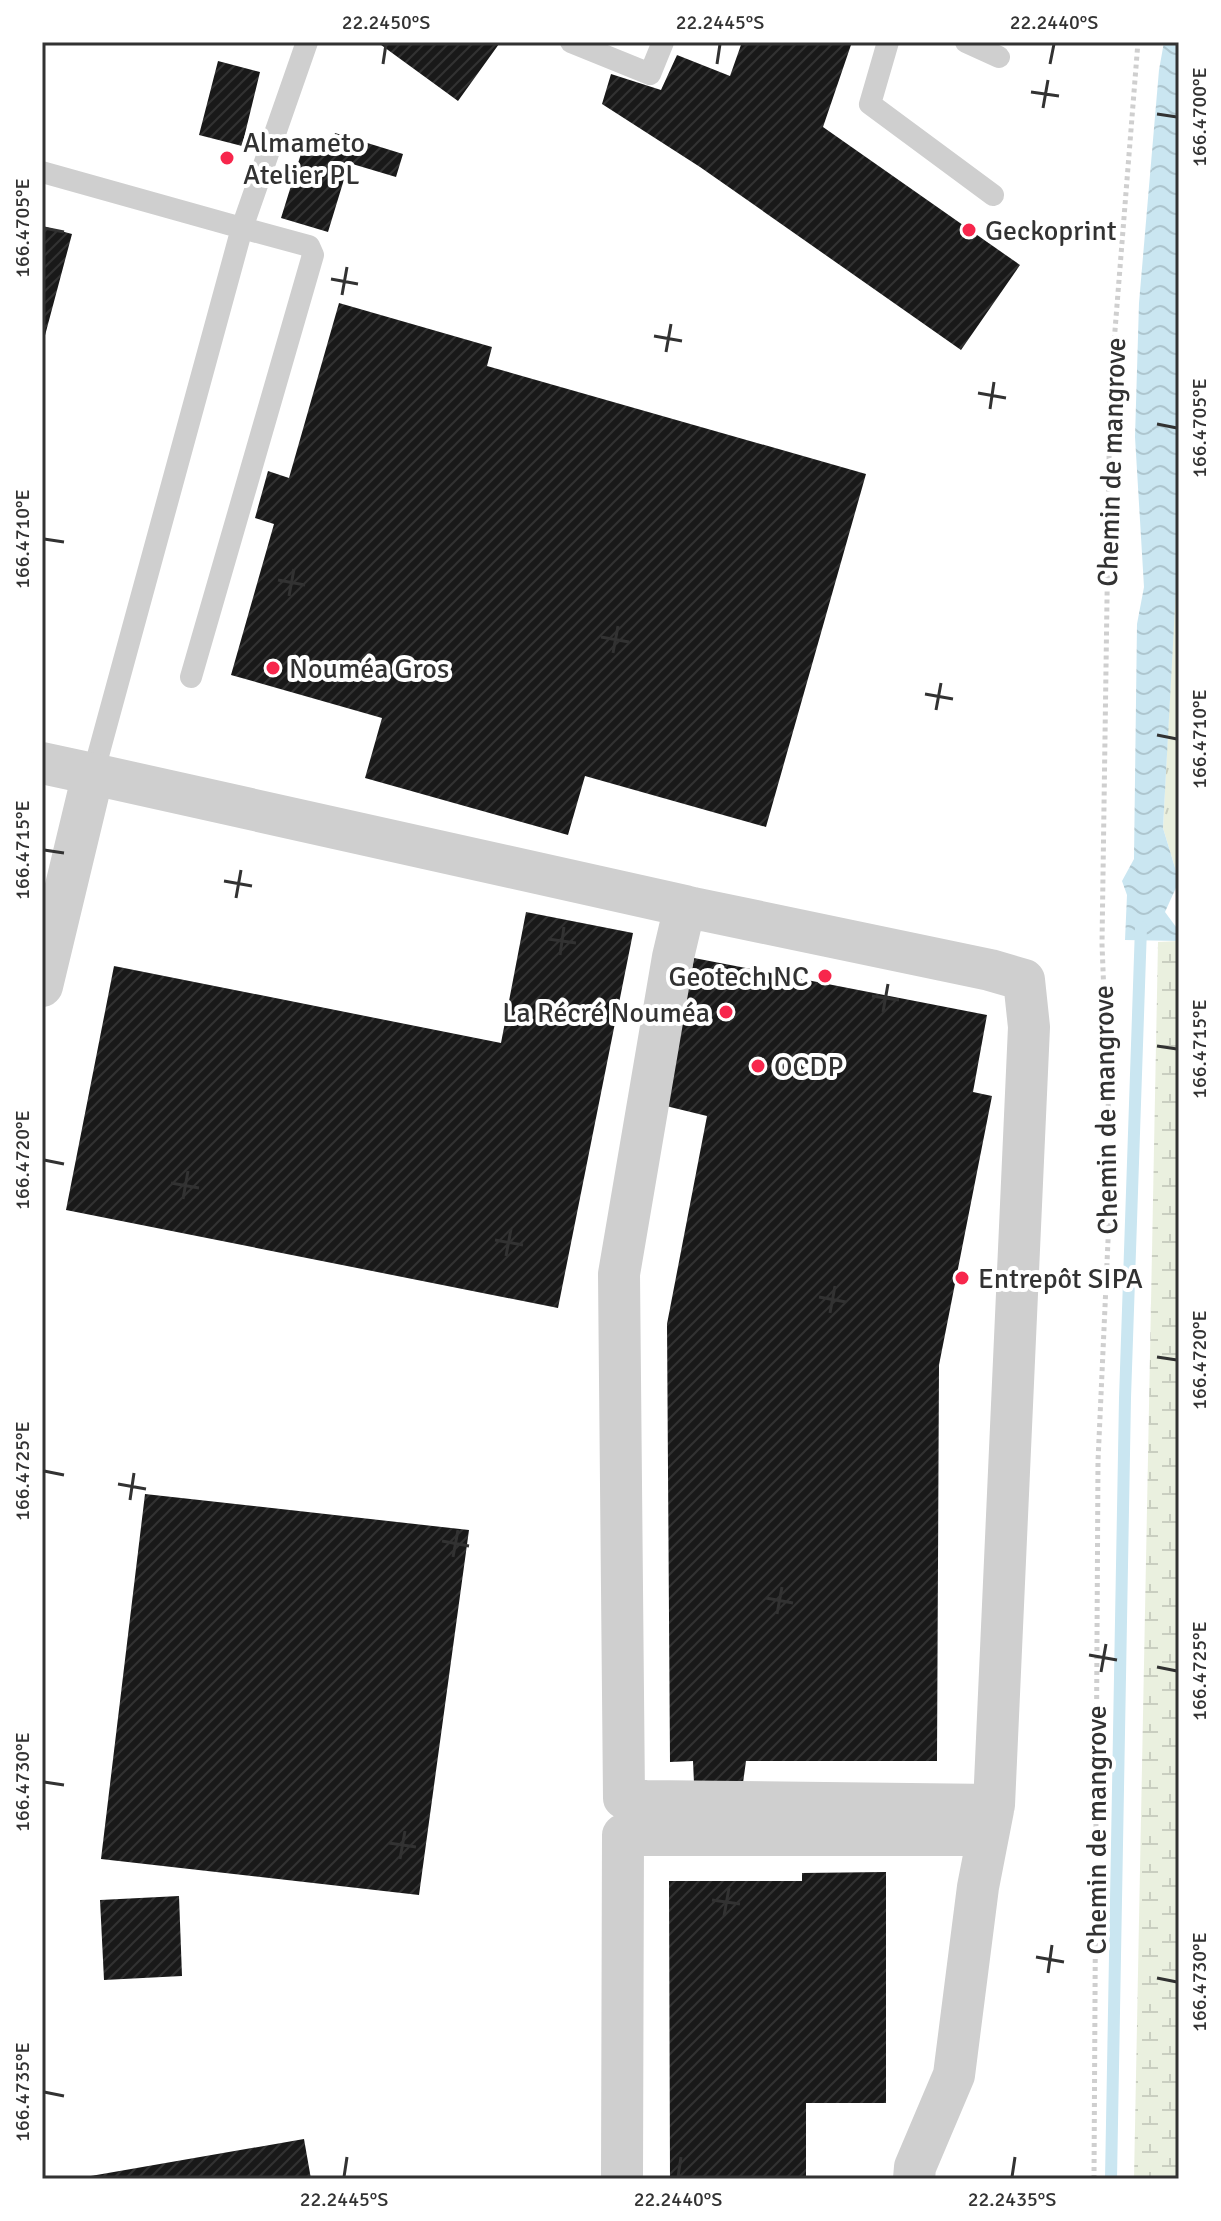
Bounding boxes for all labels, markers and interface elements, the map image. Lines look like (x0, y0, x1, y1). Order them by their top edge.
text: 22.2450°S (342, 10, 430, 35)
text: 22.2445°S (676, 10, 764, 35)
text: 22.2440°S (1010, 10, 1098, 35)
text: 166.4700°E (1187, 67, 1212, 167)
place label: Almameto Atelier PL (243, 126, 365, 192)
marker: Almameto Atelier PL (218, 149, 236, 167)
text: 166.4705°E (10, 178, 35, 278)
place label: Geckoprint (985, 214, 1117, 248)
marker: Geckoprint (960, 221, 978, 239)
street label: Chemin de mangrove (1091, 337, 1133, 587)
text: 166.4705°E (1187, 378, 1212, 478)
text: 166.4710°E (10, 489, 35, 589)
place label: Nouméa Gros (289, 652, 449, 686)
marker: Nouméa Gros (264, 659, 282, 677)
text: 166.4710°E (1187, 689, 1212, 789)
text: 166.4715°E (10, 800, 35, 900)
place label: Geotech NC (669, 960, 809, 994)
marker: Geotech NC (816, 967, 834, 985)
street label: Chemin de mangrove (1087, 985, 1125, 1235)
place label: La Récré Nouméa (502, 996, 710, 1030)
text: 166.4715°E (1187, 999, 1212, 1099)
marker: La Récré Nouméa (717, 1003, 735, 1021)
place label: OCDP (774, 1050, 843, 1084)
marker: OCDP (749, 1057, 767, 1075)
text: 166.4720°E (10, 1110, 35, 1210)
place label: Entrepôt SIPA (978, 1262, 1143, 1296)
marker: Entrepôt SIPA (953, 1269, 971, 1287)
text: 166.4720°E (1187, 1310, 1212, 1410)
text: 166.4725°E (10, 1421, 35, 1521)
text: 166.4725°E (1187, 1621, 1212, 1721)
street label: Chemin de mangrove (1080, 1705, 1114, 1955)
text: 166.4730°E (10, 1732, 35, 1832)
text: 166.4730°E (1187, 1932, 1212, 2032)
text: 166.4735°E (10, 2042, 35, 2142)
text: 22.2445°S (300, 2187, 388, 2212)
text: 22.2440°S (634, 2187, 722, 2212)
text: 22.2435°S (968, 2187, 1056, 2212)

